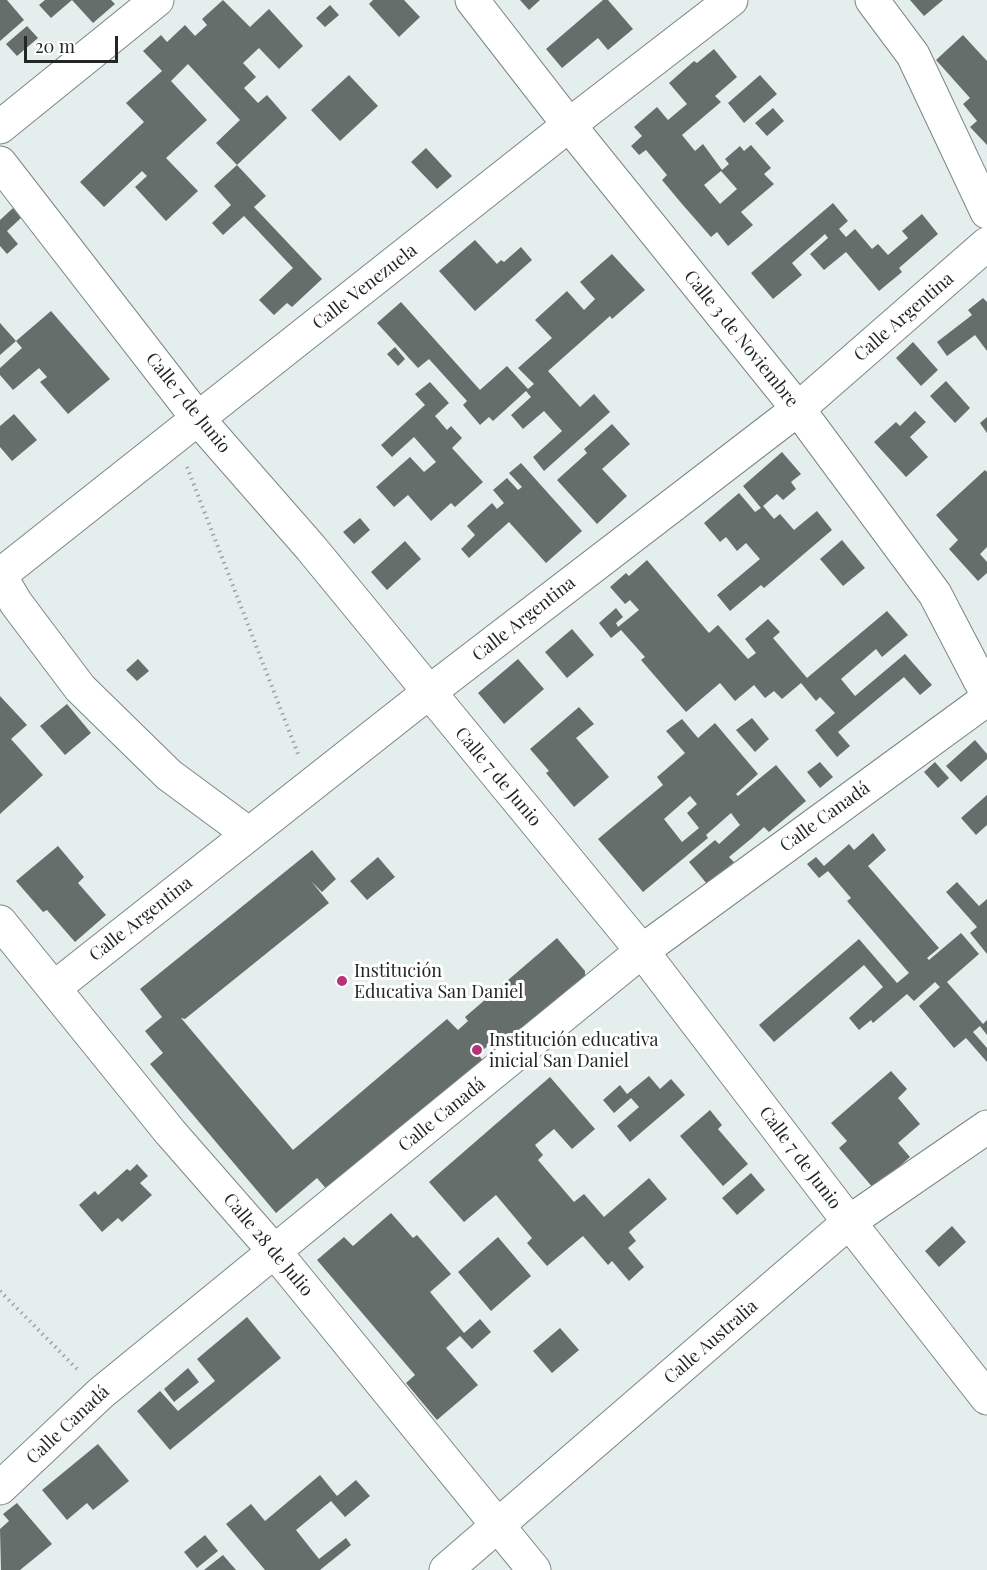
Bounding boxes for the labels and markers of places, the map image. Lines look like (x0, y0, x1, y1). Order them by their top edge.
place label: Institución Educativa San Daniel (354, 960, 523, 1002)
marker: Institución Educativa San Daniel (335, 974, 349, 988)
place label: Institución educativa inicial San Daniel (489, 1029, 659, 1072)
marker: Institución educativa inicial San Daniel (470, 1043, 484, 1057)

